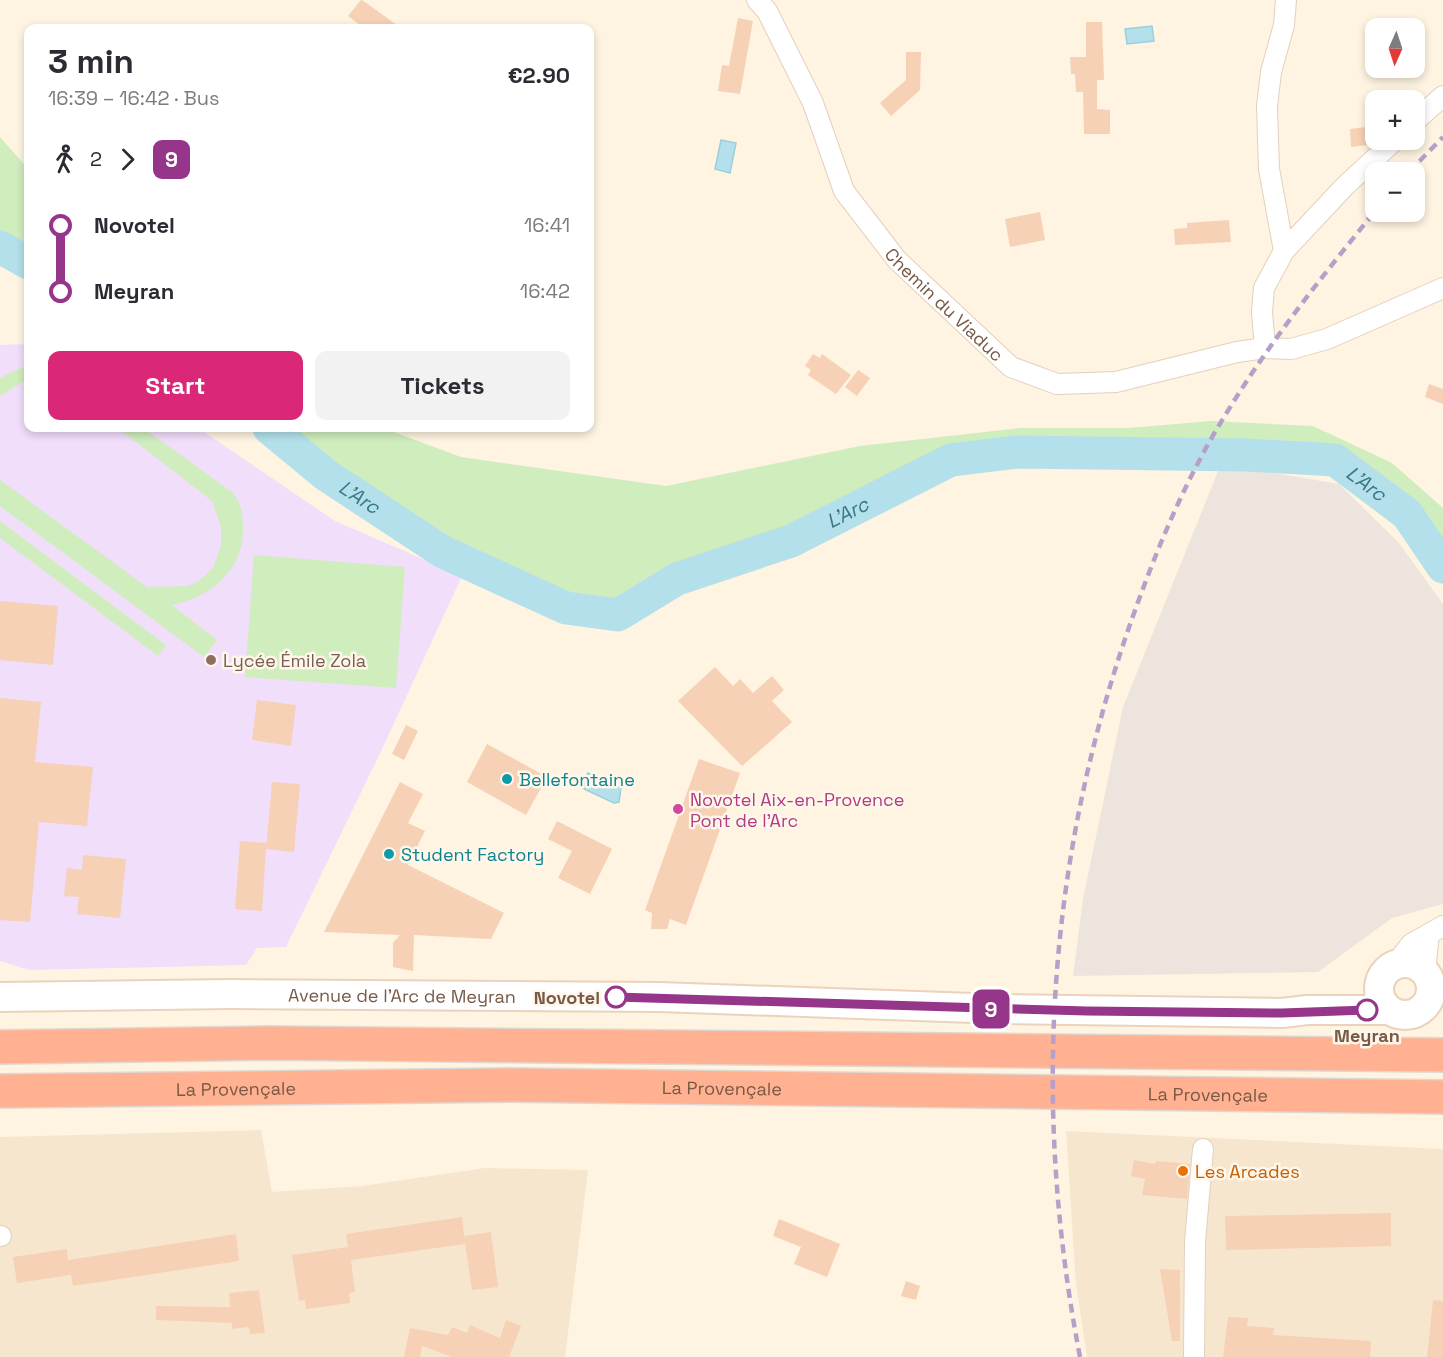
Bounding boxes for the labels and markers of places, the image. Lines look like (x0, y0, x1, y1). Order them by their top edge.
place label: Lycée Émile Zola (223, 649, 366, 672)
marker: Lycée Émile Zola (204, 653, 218, 667)
place label: Bellefontaine (519, 768, 635, 791)
marker: Bellefontaine (500, 772, 514, 786)
place label: Novotel Aix-en-Provence Pont de l'Arc (690, 788, 905, 832)
marker: Novotel Aix-en-Provence Pont de l'Arc (671, 802, 685, 816)
place label: Student Factory (401, 843, 544, 866)
marker: Student Factory (382, 847, 396, 861)
place label: Novotel (534, 986, 600, 1009)
marker: Novotel (605, 986, 627, 1008)
marker: Meyran (1356, 999, 1378, 1021)
place label: Meyran (1334, 1024, 1400, 1047)
place label: Les Arcades (1195, 1160, 1300, 1183)
marker: Les Arcades (1176, 1164, 1190, 1178)

